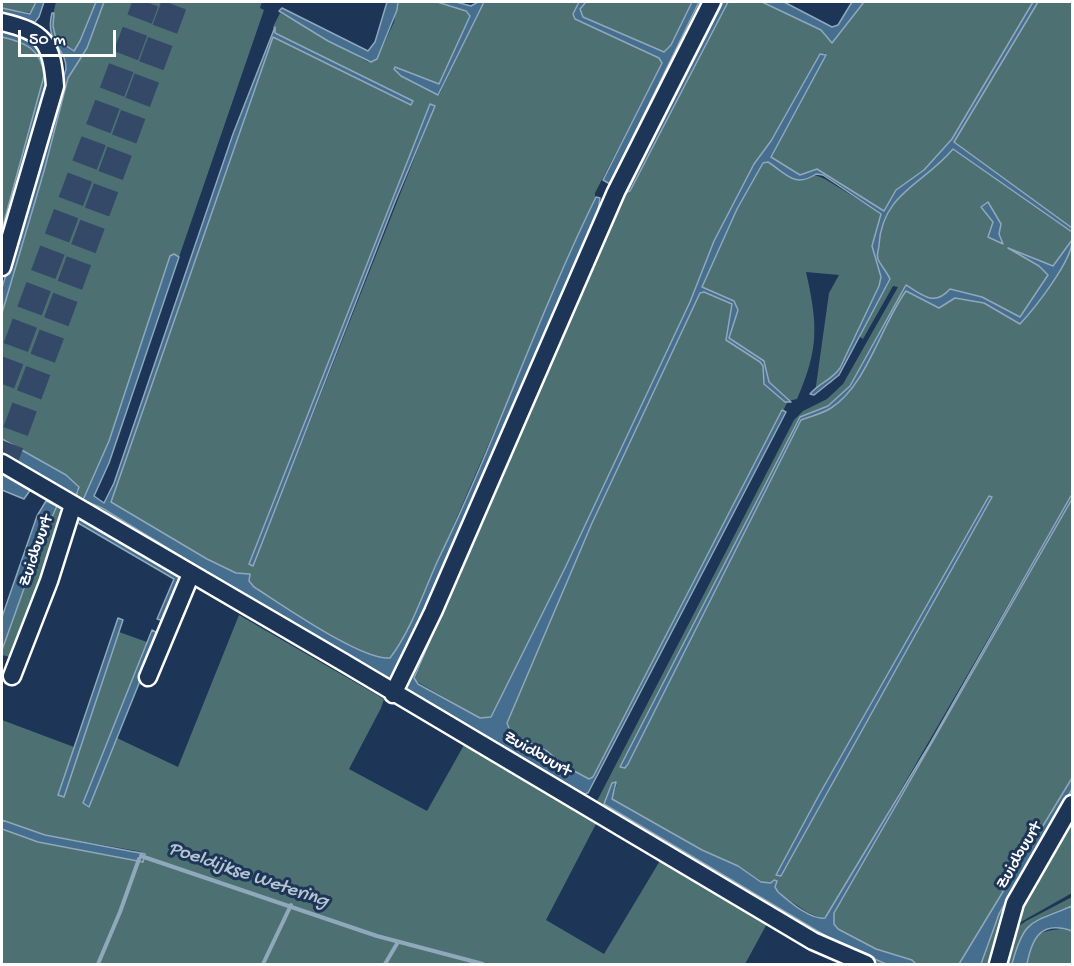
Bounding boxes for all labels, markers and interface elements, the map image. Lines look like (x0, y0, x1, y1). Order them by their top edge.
scale bar (21, 18, 118, 56)
text: 50 m (29, 30, 66, 51)
street label: Zuidbuurt (15, 512, 59, 590)
street label: Zuidbuurt (499, 727, 575, 783)
street label: Zuidbuurt (992, 818, 1048, 894)
water label: Poeldijkse Wetering (165, 837, 331, 915)

